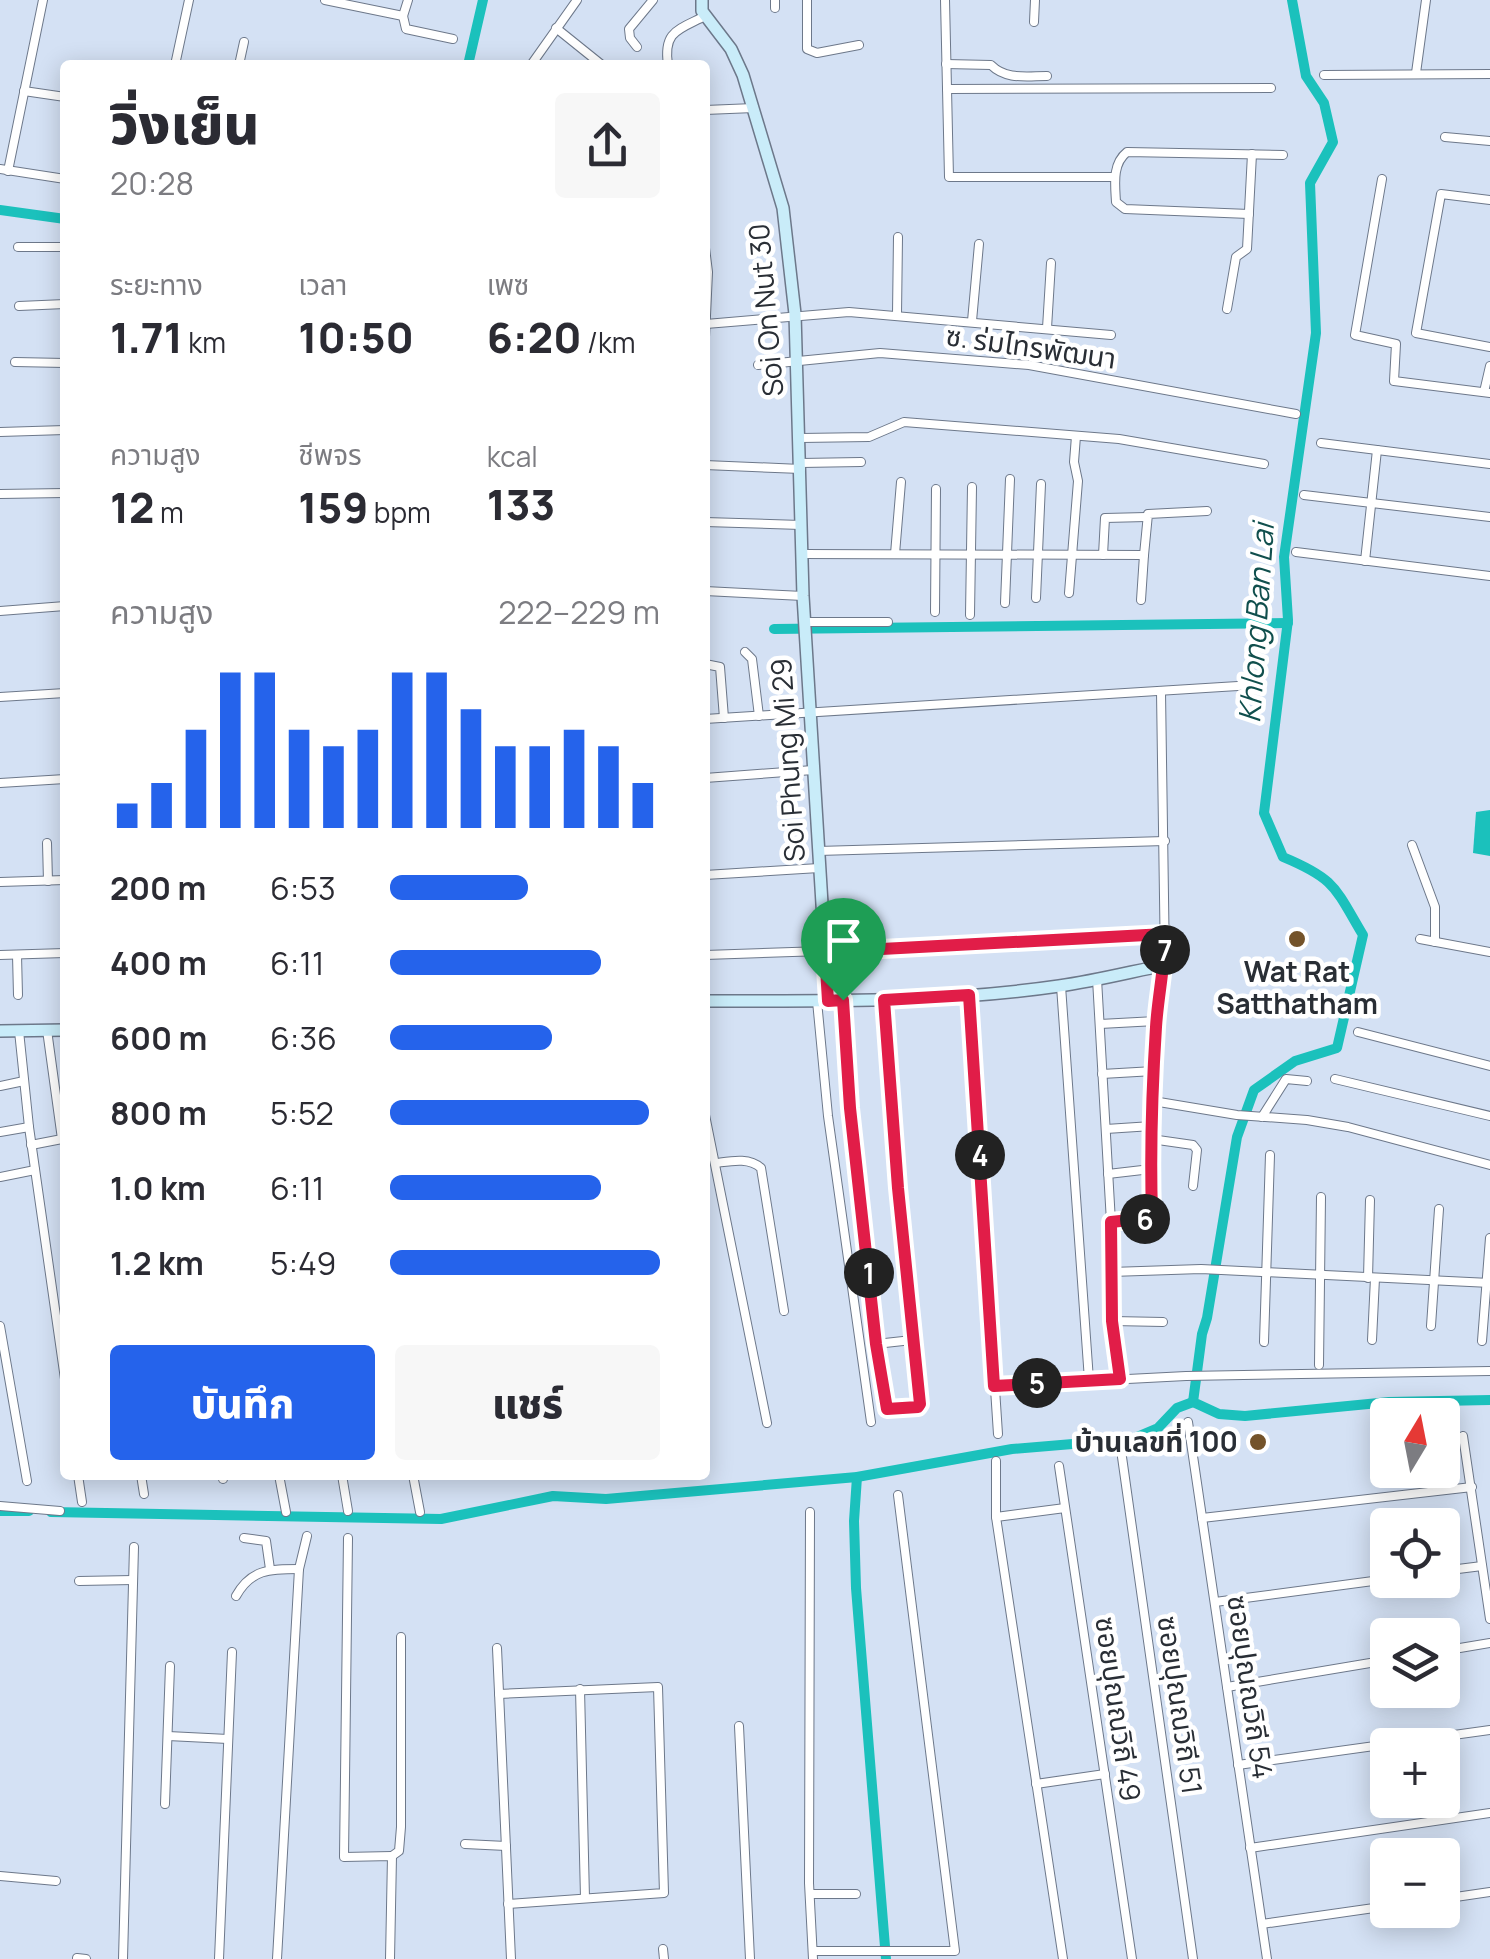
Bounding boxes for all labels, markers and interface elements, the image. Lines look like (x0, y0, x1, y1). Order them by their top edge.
text: วิ่งเย็น (110, 85, 260, 161)
button: share (555, 93, 660, 198)
text: 20:28 (110, 161, 194, 205)
street label: Soi On Nut 30 (739, 222, 791, 398)
text: ระยะทาง (110, 265, 203, 303)
text: เวลา (298, 265, 347, 303)
text: เพซ (487, 265, 529, 303)
text: 1.71 (110, 308, 183, 366)
text: 10:50 (298, 308, 414, 366)
text: 6:20 (487, 308, 581, 366)
street label: ซ. ร่มไทรพัฒนา (944, 315, 1119, 377)
text: km (183, 323, 226, 361)
text: /km (581, 323, 636, 361)
text: ความสูง (110, 435, 201, 473)
text: ชีพจร (298, 435, 362, 473)
text: kcal (487, 437, 538, 475)
text: 133 (487, 475, 555, 533)
text: 12 (110, 478, 154, 536)
text: 159 (298, 478, 368, 536)
text: m (154, 493, 184, 531)
text: bpm (368, 493, 431, 531)
water label: Khlong Ban Lai (1228, 518, 1283, 724)
text: ความสูง (110, 590, 214, 634)
text: 222–229 m (498, 590, 660, 634)
street label: Soi Phung Mi 29 (761, 657, 813, 863)
text: 200 m (110, 866, 206, 910)
text: 6:53 (270, 866, 336, 910)
pin (801, 898, 886, 1001)
icon: arrive (816, 913, 871, 968)
pin: 7 (1140, 925, 1190, 975)
marker: Wat Rat Satthatham (1286, 928, 1308, 950)
text: 7 (1158, 931, 1172, 969)
text: 400 m (110, 941, 207, 985)
text: 6:11 (270, 941, 324, 985)
place label: Wat Rat Satthatham (1216, 952, 1378, 1022)
text: 600 m (110, 1016, 207, 1060)
text: 6:36 (270, 1016, 337, 1060)
text: 800 m (110, 1091, 207, 1135)
text: 5:52 (270, 1091, 334, 1135)
pin: 4 (955, 1130, 1005, 1180)
text: 4 (971, 1136, 989, 1174)
text: 1.0 km (110, 1166, 206, 1210)
text: 6:11 (270, 1166, 324, 1210)
pin: 6 (1120, 1194, 1170, 1244)
text: 6 (1136, 1200, 1154, 1238)
text: 1.2 km (110, 1241, 204, 1285)
text: 5:49 (270, 1241, 336, 1285)
pin: 1 (844, 1248, 894, 1298)
text: 1 (863, 1254, 875, 1292)
button: บันทึก (110, 1345, 375, 1460)
button: แชร์ (395, 1345, 660, 1460)
pin: 5 (1012, 1358, 1062, 1408)
text: 5 (1029, 1364, 1045, 1402)
north arrow (1370, 1398, 1460, 1488)
map controls (1370, 1398, 1460, 1928)
place label: บ้านเลขที่ 100 (1074, 1422, 1238, 1460)
marker: บ้านเลขที่ 100 (1247, 1431, 1269, 1453)
button: locate (1370, 1508, 1460, 1598)
street label: ซอยปุณณวิถี 54 (1219, 1593, 1283, 1781)
street label: ซอยปุณณวิถี 51 (1150, 1613, 1212, 1796)
street label: ซอยปุณณวิถี 49 (1087, 1614, 1151, 1804)
button: layers (1370, 1618, 1460, 1708)
button: + (1370, 1728, 1460, 1818)
button: − (1370, 1838, 1460, 1928)

